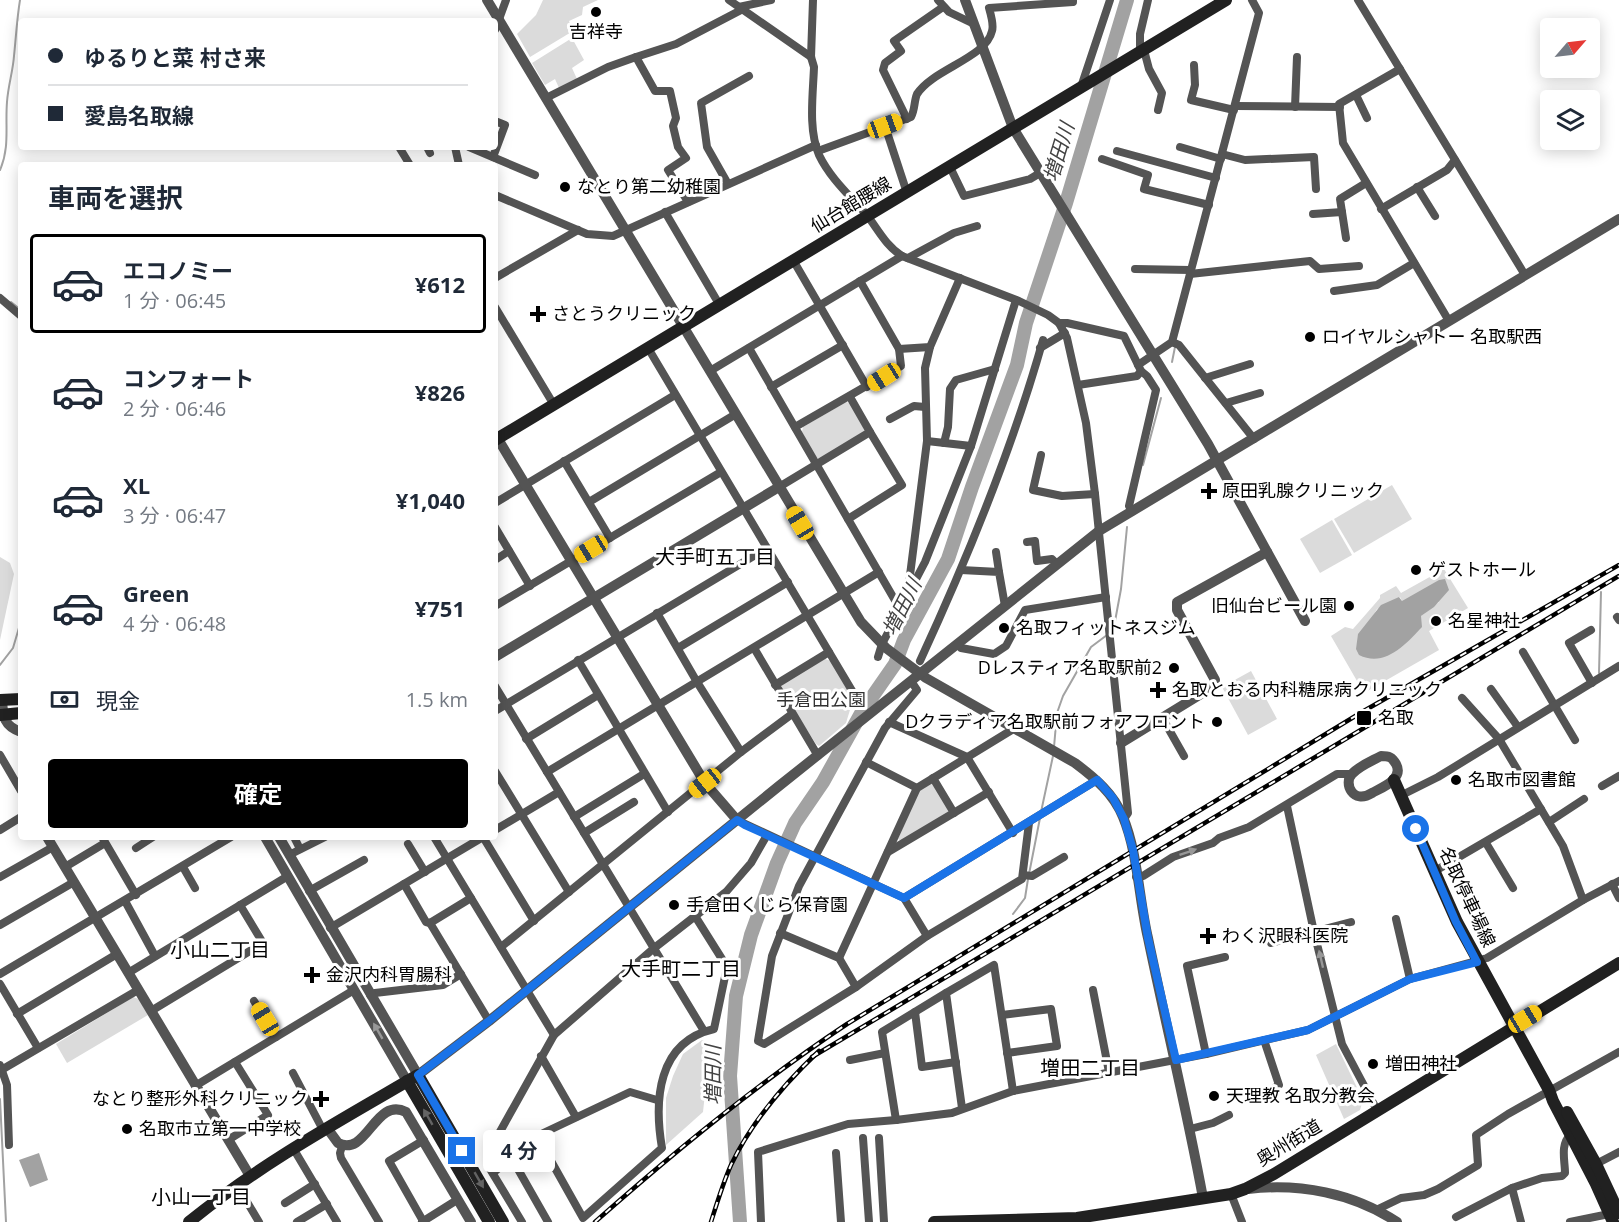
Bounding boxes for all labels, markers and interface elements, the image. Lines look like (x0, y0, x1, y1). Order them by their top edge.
marker: 吉祥寺 (589, 5, 603, 19)
north arrow (1540, 18, 1600, 78)
map controls (1540, 18, 1600, 150)
place label: 吉祥寺 (569, 19, 623, 43)
text: ゆるりと菜 村さ来 (84, 42, 266, 72)
button: layers (1540, 90, 1600, 150)
text: 愛島名取線 (84, 100, 194, 130)
car (865, 111, 905, 141)
water label: 増田川 (1037, 117, 1081, 184)
street label: 仙台館腰線 (806, 171, 895, 238)
place label: なとり第二幼稚園 (577, 174, 721, 198)
text: 車両を選択 (48, 179, 183, 216)
marker: なとり第二幼稚園 (558, 180, 572, 194)
text: エコノミー (123, 255, 233, 285)
icon: car (51, 257, 105, 311)
text: ¥612 (415, 269, 465, 299)
text: 1 分 · 06:45 (123, 287, 226, 314)
place label: さとうクリニック (552, 301, 696, 325)
marker: さとうクリニック (529, 305, 547, 323)
place label: ロイヤルシャトー 名取駅西 (1322, 324, 1542, 348)
marker: ロイヤルシャトー 名取駅西 (1303, 330, 1317, 344)
car (864, 360, 904, 394)
text: コンフォート (123, 363, 254, 393)
icon: car (51, 365, 105, 419)
text: ¥826 (415, 377, 465, 407)
text: 2 分 · 06:46 (123, 395, 226, 422)
text: XL (123, 470, 150, 500)
icon: car (51, 473, 105, 527)
place label: 原田乳腺クリニック (1222, 478, 1384, 502)
marker: 原田乳腺クリニック (1200, 482, 1218, 500)
text: ¥1,040 (396, 485, 465, 515)
text: 3 分 · 06:47 (123, 502, 226, 529)
car (783, 503, 817, 543)
car (571, 532, 611, 566)
district label: 大手町五丁目 (655, 543, 775, 570)
place label: ゲストホール (1428, 557, 1536, 581)
marker: ゲストホール (1409, 563, 1423, 577)
water label: 増田川 (876, 572, 928, 640)
text: Green (123, 578, 189, 608)
icon: car (51, 581, 105, 635)
text: ¥751 (415, 593, 465, 623)
place label: 旧仙台ビール園 (1211, 593, 1337, 617)
marker: 旧仙台ビール園 (1342, 599, 1356, 613)
place label: 名星神社 (1448, 608, 1520, 632)
text: 4 分 · 06:48 (123, 610, 226, 637)
marker: 名星神社 (1429, 614, 1443, 628)
place label: 名取フィットネスジム (1016, 615, 1196, 639)
marker: 名取フィットネスジム (997, 621, 1011, 635)
place label: Dレスティア名取駅前2 (978, 655, 1162, 679)
marker: Dレスティア名取駅前2 (1167, 661, 1181, 675)
place label: 名取とおる内科糖尿病クリニック (1172, 677, 1442, 701)
marker: 名取とおる内科糖尿病クリニック (1149, 681, 1167, 699)
icon: cash (48, 683, 81, 716)
text: 現金 (96, 685, 140, 715)
text: 1.5 km (406, 686, 468, 713)
park label: 手倉田公園 (776, 687, 866, 711)
place label: 名取 (1378, 705, 1414, 729)
place label: Dクラディア名取駅前フォアフロント (905, 709, 1205, 733)
marker: 名取 (1355, 709, 1373, 727)
marker: Dクラディア名取駅前フォアフロント (1210, 715, 1224, 729)
button: 確定 (48, 759, 468, 828)
car (685, 765, 725, 801)
place label: 名取市図書館 (1468, 767, 1576, 791)
marker: 名取市図書館 (1449, 773, 1463, 787)
route start (1402, 815, 1429, 842)
street label: 名取停車場線 (1434, 843, 1502, 951)
one-way arrow (1179, 846, 1197, 856)
place label: 手倉田くじら保育園 (686, 892, 848, 916)
marker: 手倉田くじら保育園 (667, 898, 681, 912)
place label: わく沢眼科医院 (1222, 923, 1348, 947)
marker: わく沢眼科医院 (1199, 927, 1217, 945)
district label: 小山二丁目 (170, 936, 270, 963)
one-way arrow (1315, 950, 1325, 969)
district label: 大手町二丁目 (621, 955, 741, 982)
place label: 金沢内科胃腸科 (326, 962, 452, 986)
marker: 金沢内科胃腸科 (303, 966, 321, 984)
car (248, 999, 282, 1039)
car (1505, 1002, 1545, 1036)
one-way arrow (372, 1023, 383, 1039)
water label: 増田川 (699, 1043, 726, 1105)
place label: 増田神社 (1385, 1051, 1457, 1075)
district label: 増田二丁目 (1040, 1054, 1140, 1081)
marker: 増田神社 (1366, 1057, 1380, 1071)
place label: 天理教 名取分教会 (1226, 1083, 1375, 1107)
place label: なとり整形外科クリニック (92, 1086, 308, 1110)
marker: 天理教 名取分教会 (1207, 1089, 1221, 1103)
marker: なとり整形外科クリニック (312, 1090, 330, 1108)
one-way arrow (423, 1108, 433, 1125)
street label: 奥州街道 (1251, 1113, 1326, 1171)
place label: 名取市立第一中学校 (139, 1116, 301, 1140)
marker: 名取市立第一中学校 (120, 1122, 134, 1136)
callout: 4 分 (483, 1130, 555, 1172)
route end (448, 1137, 475, 1164)
text: 4 分 (501, 1137, 537, 1164)
one-way arrow (473, 1172, 484, 1188)
district label: 小山一丁目 (151, 1183, 251, 1210)

